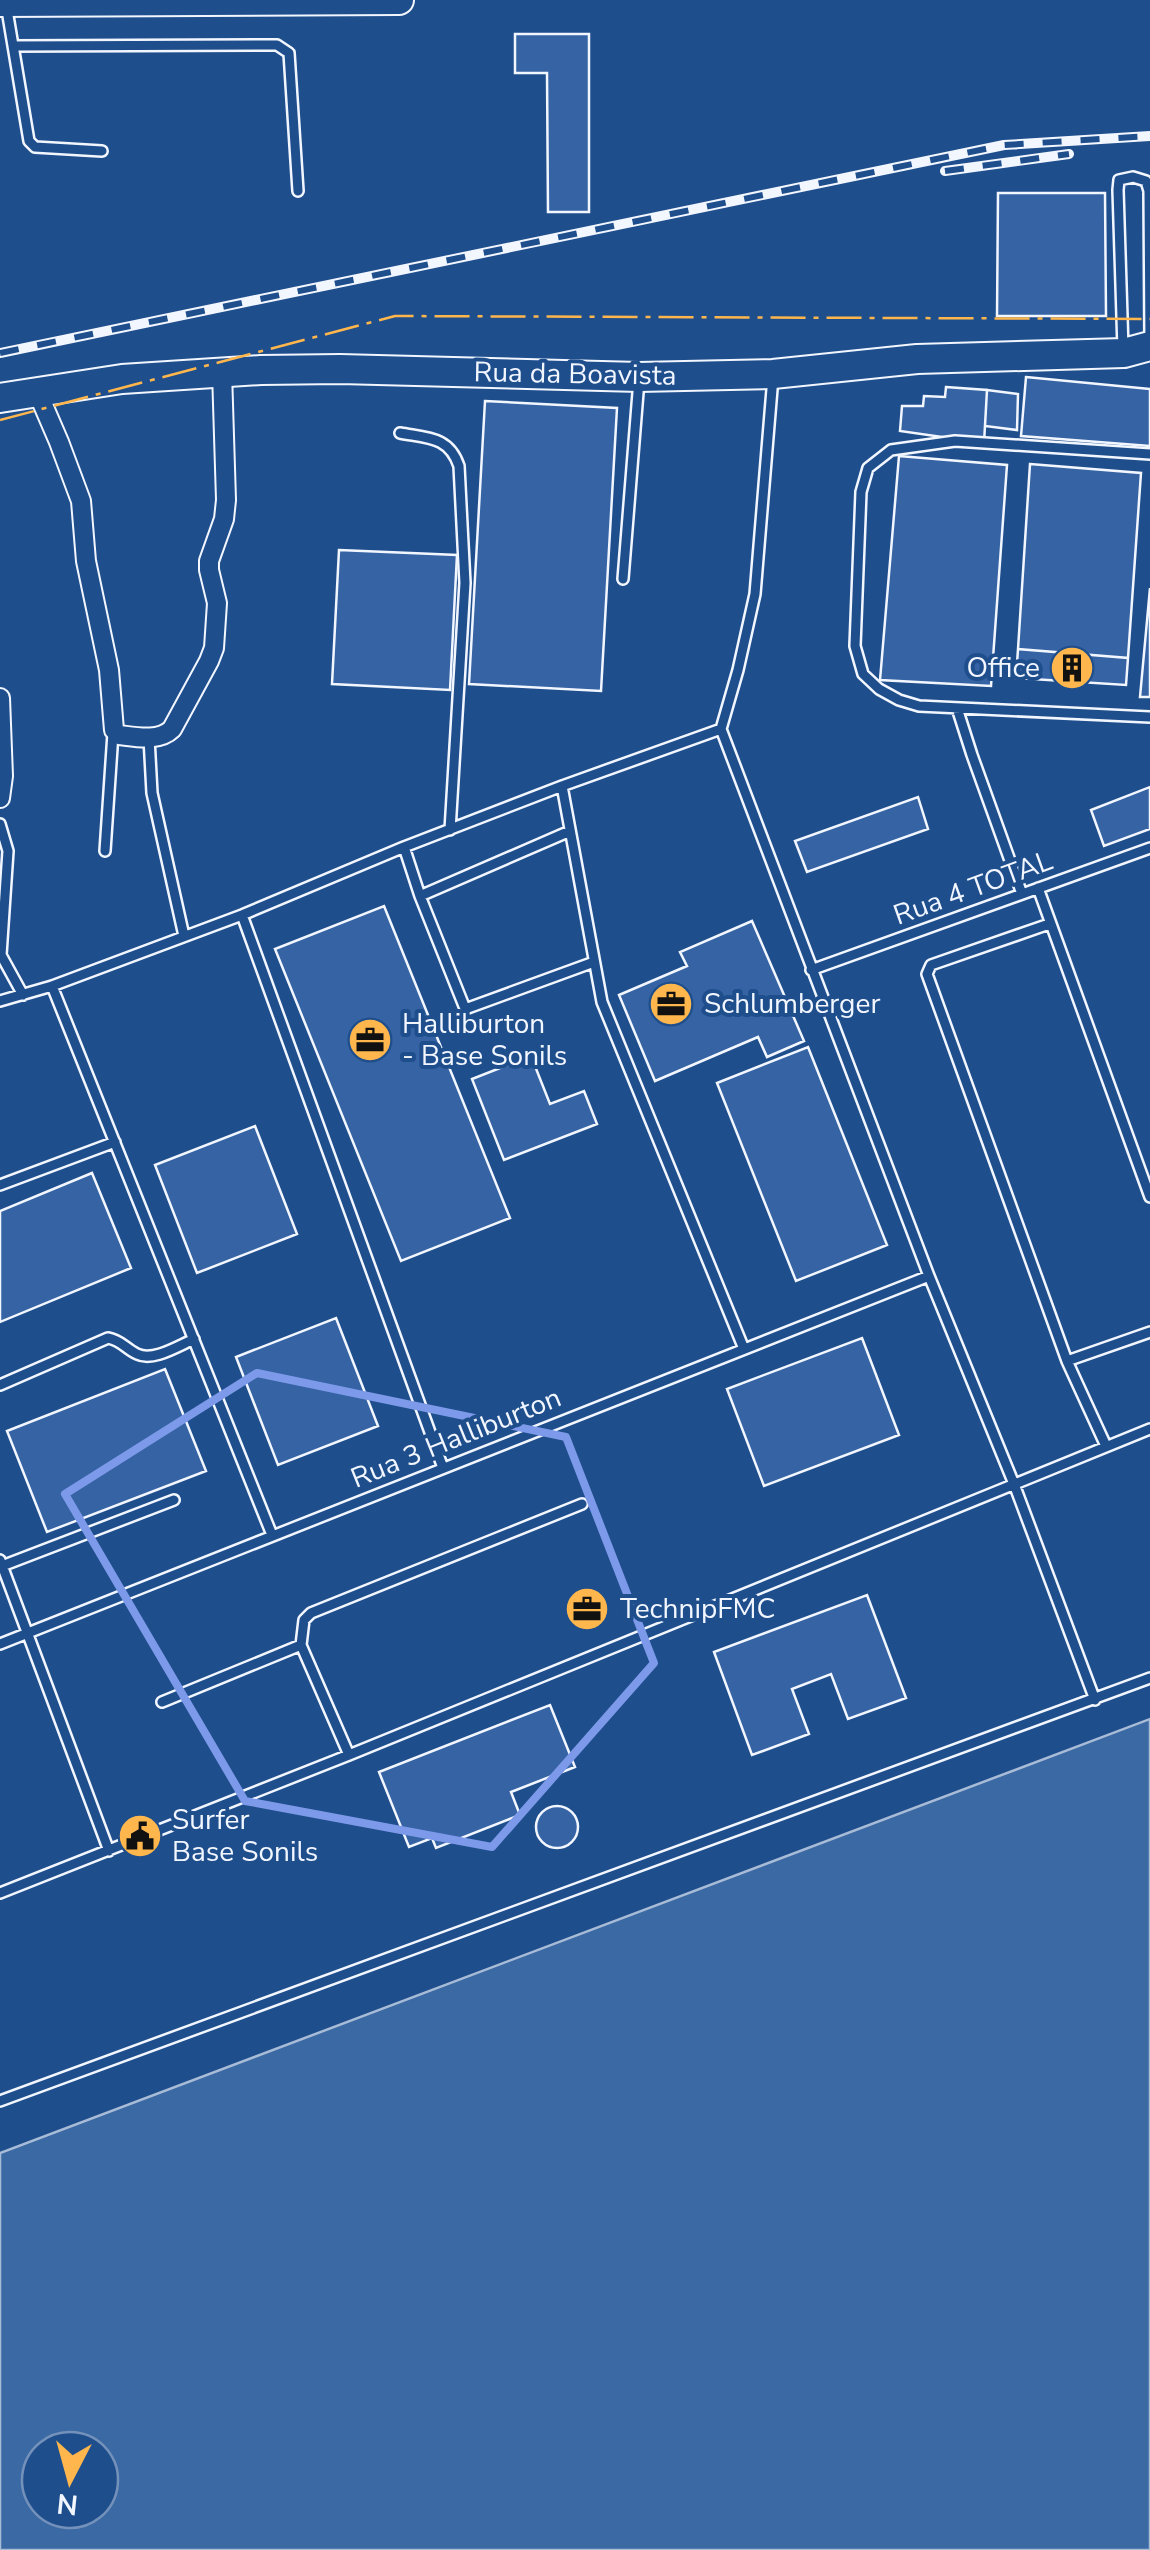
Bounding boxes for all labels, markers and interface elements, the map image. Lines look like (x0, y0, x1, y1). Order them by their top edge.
street label: Rua da Boavista (473, 353, 677, 395)
building icon: Office (1049, 645, 1095, 691)
place label: Office (966, 649, 1040, 687)
street label: Rua 4 TOTAL (888, 842, 1058, 934)
office icon: Schlumberger (648, 981, 694, 1027)
place label: Schlumberger (704, 985, 880, 1023)
place label: Halliburton - Base Sonils (402, 1005, 567, 1075)
office icon: Halliburton - Base Sonils (347, 1017, 393, 1063)
street label: Rua 3 Halliburton (345, 1378, 567, 1498)
office icon: TechnipFMC (564, 1586, 610, 1632)
place label: TechnipFMC (620, 1590, 775, 1628)
place label: Surfer Base Sonils (172, 1801, 318, 1871)
public building icon: Surfer Base Sonils (117, 1813, 163, 1859)
north arrow (20, 2430, 120, 2530)
text: N (55, 2484, 80, 2524)

